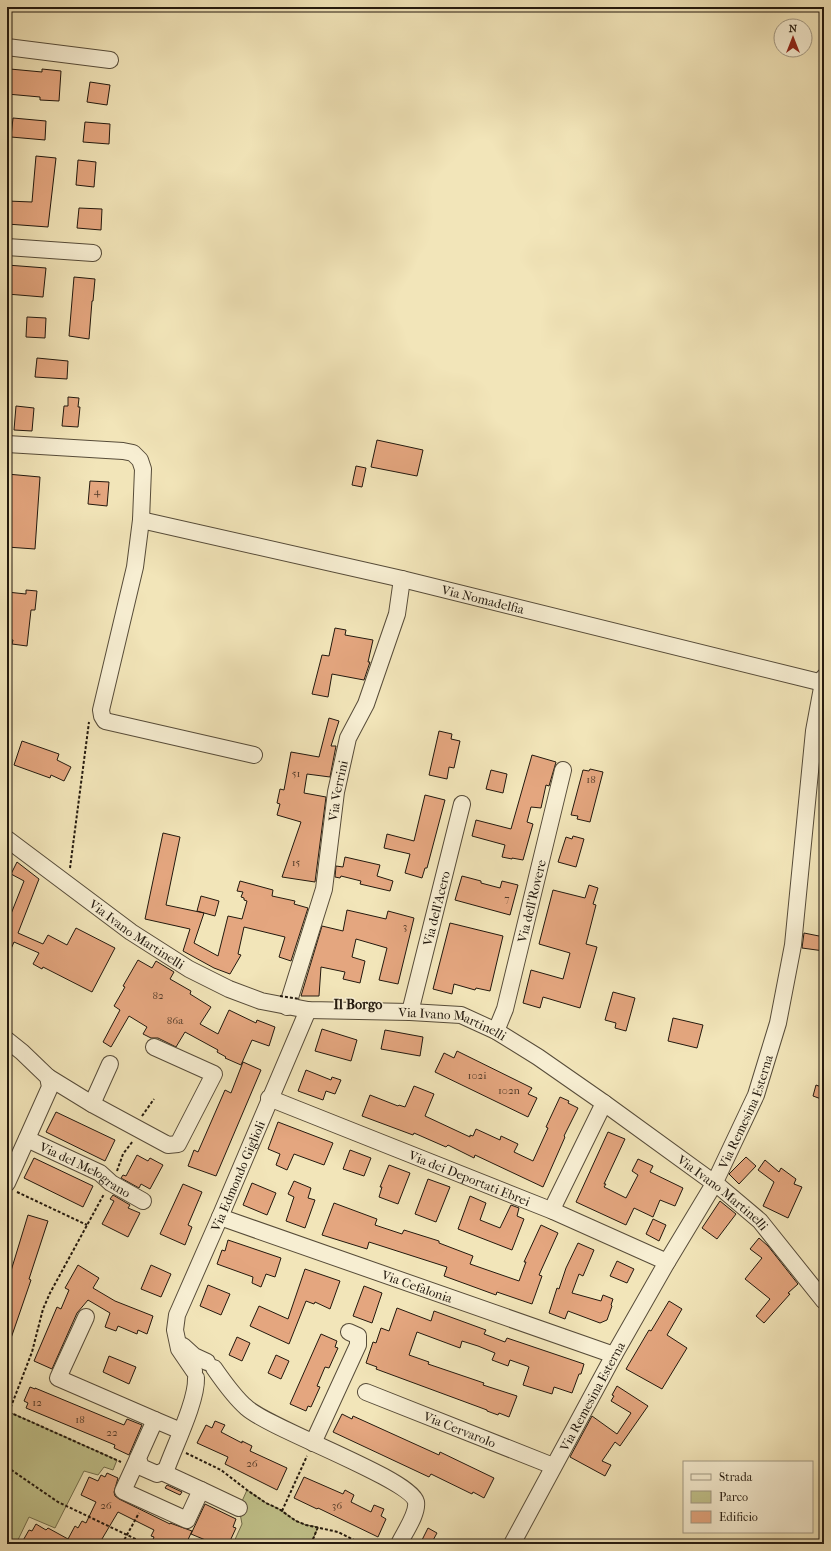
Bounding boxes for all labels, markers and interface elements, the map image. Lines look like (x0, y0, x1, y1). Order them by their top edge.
north arrow (773, 18, 813, 58)
text: N (789, 22, 798, 35)
house number: 4 (94, 485, 101, 498)
street label: Via Nomadelfia (439, 582, 527, 617)
street label: Via Verrini (325, 759, 351, 823)
house number: 51 (292, 767, 300, 780)
house number: 18 (586, 773, 596, 786)
house number: 15 (292, 856, 301, 869)
street label: Via dell'Rovere (514, 858, 549, 945)
street label: Via dell'Acero (420, 869, 453, 948)
house number: 7 (504, 892, 510, 905)
street label: Via Ivano Martinelli (85, 896, 187, 972)
house number: 3 (403, 920, 407, 933)
house number: 82 (152, 989, 164, 1002)
district label: Il Borgo (334, 996, 382, 1013)
street label: Via Ivano Martinelli (397, 1005, 509, 1044)
house number: 86a (167, 1014, 184, 1027)
street label: Via Remesina Esterna (715, 1052, 776, 1172)
house number: 102i (468, 1069, 487, 1082)
house number: 102n (498, 1084, 521, 1097)
street label: Via Edmondo Giglioli (207, 1118, 268, 1234)
street label: Via del Melograno (36, 1139, 134, 1201)
street label: Via dei Deportati Ebrei (406, 1147, 532, 1209)
street label: Via Ivano Martinelli (674, 1151, 771, 1233)
street label: Via Cefalonia (379, 1267, 455, 1306)
street label: Via Remesina Esterna (556, 1338, 628, 1455)
house number: 12 (32, 1396, 42, 1409)
street label: Via Cervarolo (421, 1408, 498, 1451)
house number: 18 (75, 1413, 85, 1426)
house number: 22 (106, 1426, 118, 1439)
house number: 26 (246, 1457, 258, 1470)
legend (683, 1461, 813, 1533)
text: Strada (719, 1470, 753, 1484)
text: Parco (719, 1490, 748, 1504)
house number: 26 (100, 1499, 112, 1512)
house number: 36 (332, 1499, 342, 1512)
text: Edificio (719, 1510, 758, 1524)

